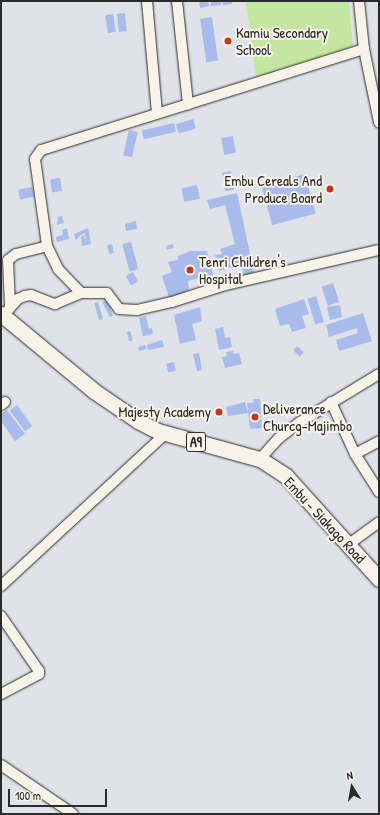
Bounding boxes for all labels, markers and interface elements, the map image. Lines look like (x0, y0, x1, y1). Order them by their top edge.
place label: Kamiu Secondary School (236, 23, 328, 58)
marker: Kamiu Secondary School (223, 36, 233, 46)
place label: Embu Cereals And Produce Board (225, 171, 322, 206)
marker: Embu Cereals And Produce Board (325, 184, 335, 194)
place label: Tenri Children's Hospital (199, 252, 286, 287)
marker: Tenri Children's Hospital (184, 264, 196, 276)
place label: Deliverance Churcg-Majimbo (263, 399, 352, 434)
place label: Majesty Academy (119, 403, 211, 421)
marker: Majesty Academy (214, 407, 224, 417)
marker: Deliverance Churcg-Majimbo (250, 412, 260, 422)
road number: A9 (186, 430, 206, 454)
street label: Embu - Siakago Road (281, 473, 369, 567)
north arrow (332, 767, 372, 807)
text: N (345, 768, 354, 783)
scale bar (10, 781, 109, 807)
text: 100 m (15, 787, 41, 804)

